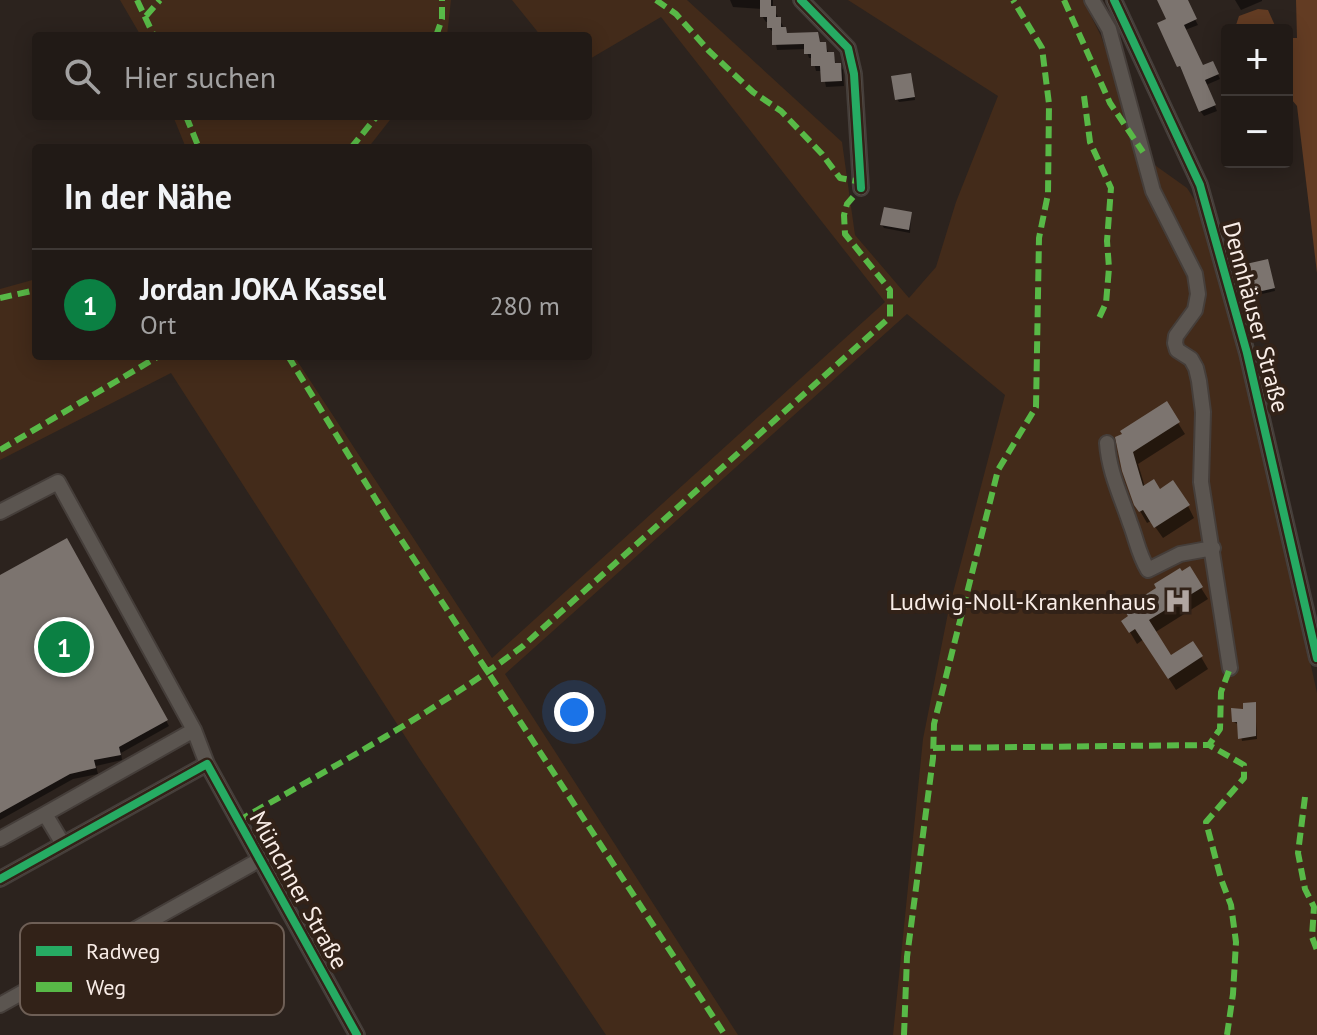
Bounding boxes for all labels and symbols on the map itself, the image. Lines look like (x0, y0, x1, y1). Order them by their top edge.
street label: Dennhäuser Straße (1216, 218, 1296, 416)
place label: Ludwig-Noll-Krankenhaus (889, 586, 1156, 617)
hospital icon: Ludwig-Noll-Krankenhaus (1163, 586, 1193, 616)
pin: 1 (38, 617, 90, 677)
your location (554, 692, 594, 732)
street label: Münchner Straße (243, 805, 355, 975)
legend (20, 923, 284, 1015)
text: Radweg (86, 937, 160, 965)
text: Weg (86, 973, 126, 1001)

